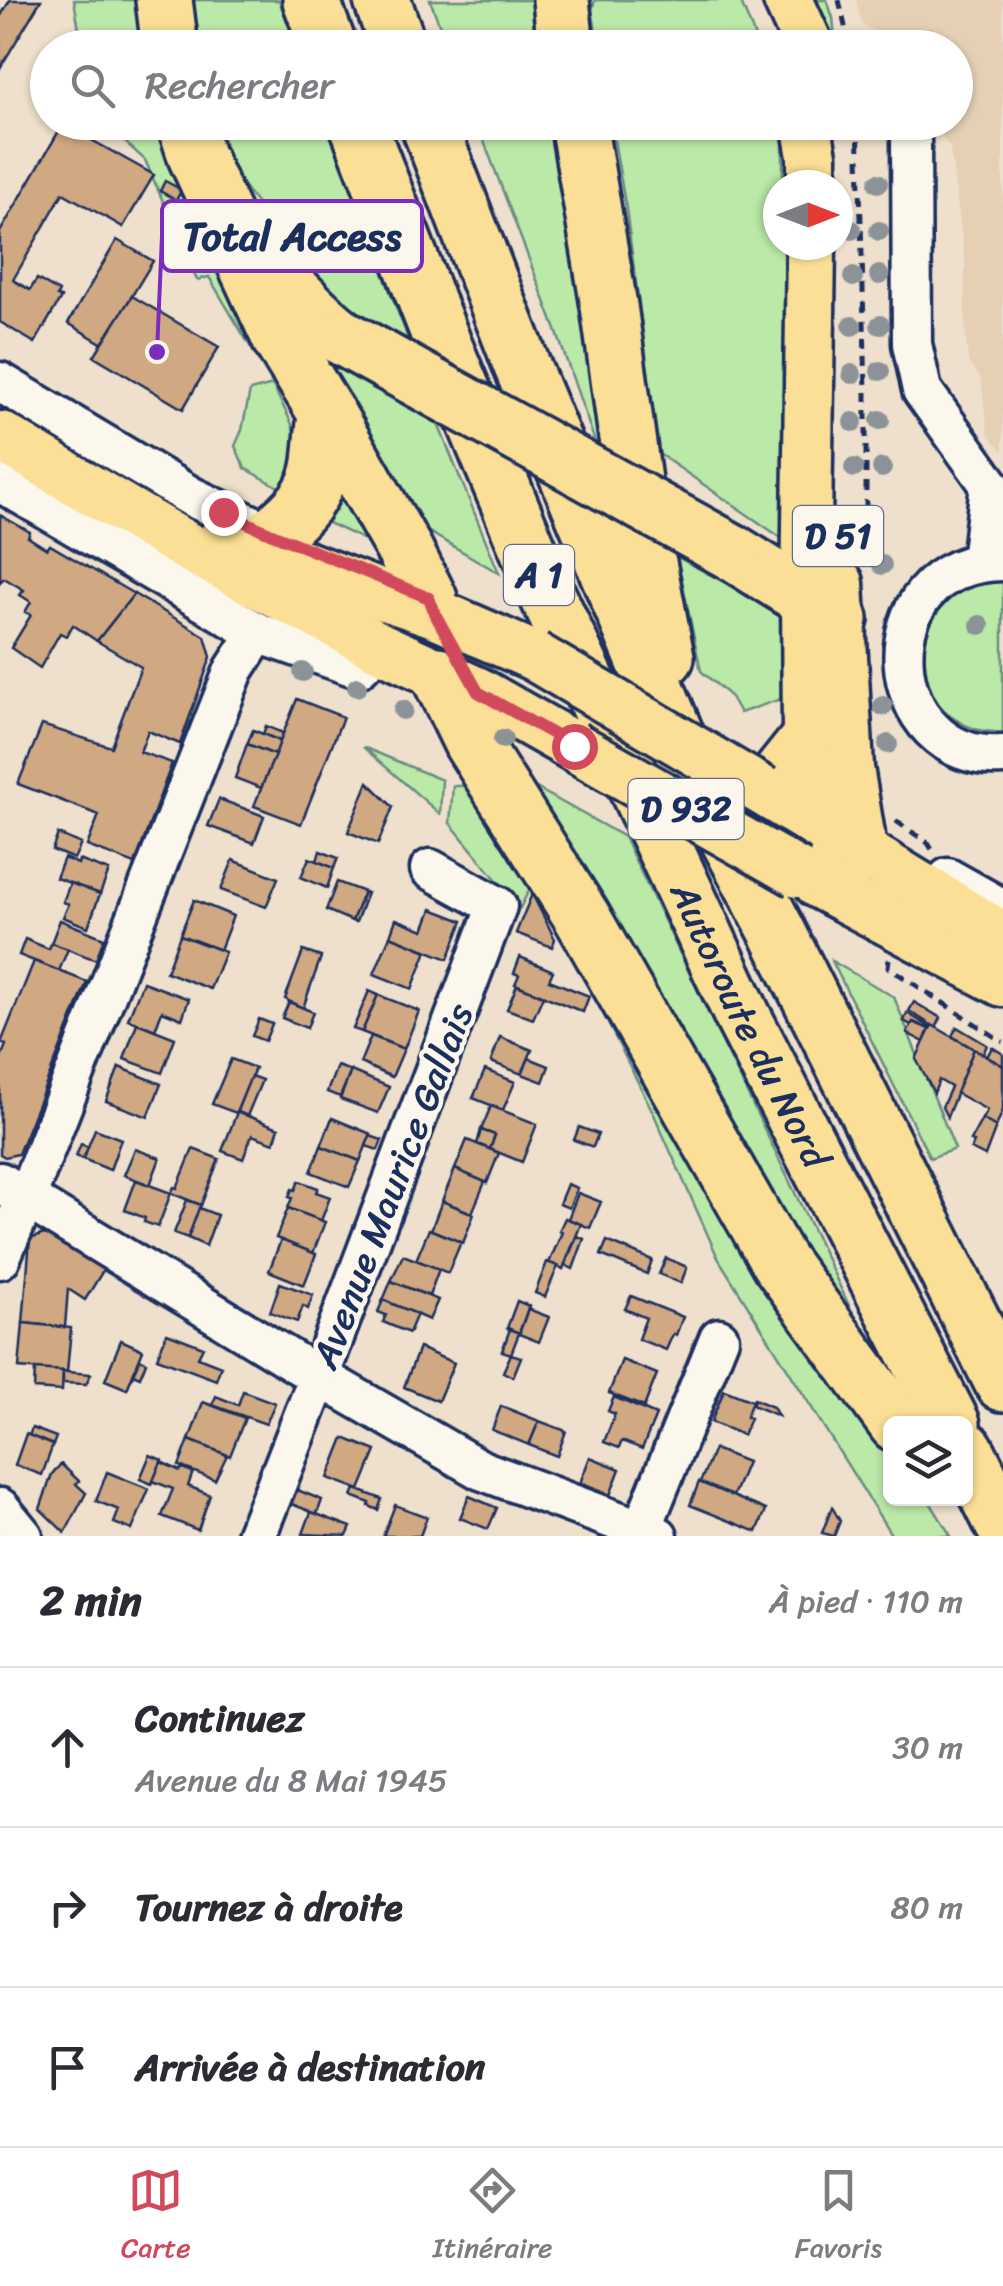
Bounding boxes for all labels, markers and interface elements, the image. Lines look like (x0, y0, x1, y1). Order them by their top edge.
search box (30, 30, 973, 140)
text: Rechercher (145, 52, 334, 119)
icon: search (65, 58, 120, 113)
north arrow (763, 170, 853, 260)
callout: Total Access (162, 201, 422, 271)
text: Total Access (183, 201, 402, 272)
route end (201, 490, 247, 536)
road number: D 51 (793, 506, 883, 566)
road number: A 1 (504, 545, 574, 605)
route start (552, 724, 598, 770)
road number: D 932 (628, 779, 744, 839)
street label: Autoroute du Nord (650, 870, 850, 1183)
street label: Avenue Maurice Gallais (291, 993, 493, 1380)
map controls (883, 1416, 973, 1506)
button: layers (883, 1416, 973, 1506)
text: 2 min (40, 1564, 142, 1638)
text: À pied · 110 m (769, 1573, 963, 1630)
text: Continuez (135, 1685, 304, 1752)
text: 30 m (892, 1719, 963, 1776)
icon: ahead (40, 1720, 95, 1775)
text: Avenue du 8 Mai 1945 (135, 1752, 448, 1809)
text: Tournez à droite (135, 1874, 403, 1941)
text: 80 m (891, 1879, 963, 1936)
icon: right (40, 1880, 95, 1935)
text: Arrivée à destination (135, 2034, 485, 2101)
icon: arrive (40, 2040, 95, 2095)
tab: Carte (121, 2163, 191, 2272)
tab: Itinéraire (433, 2163, 553, 2272)
tab: Favoris (795, 2163, 882, 2272)

